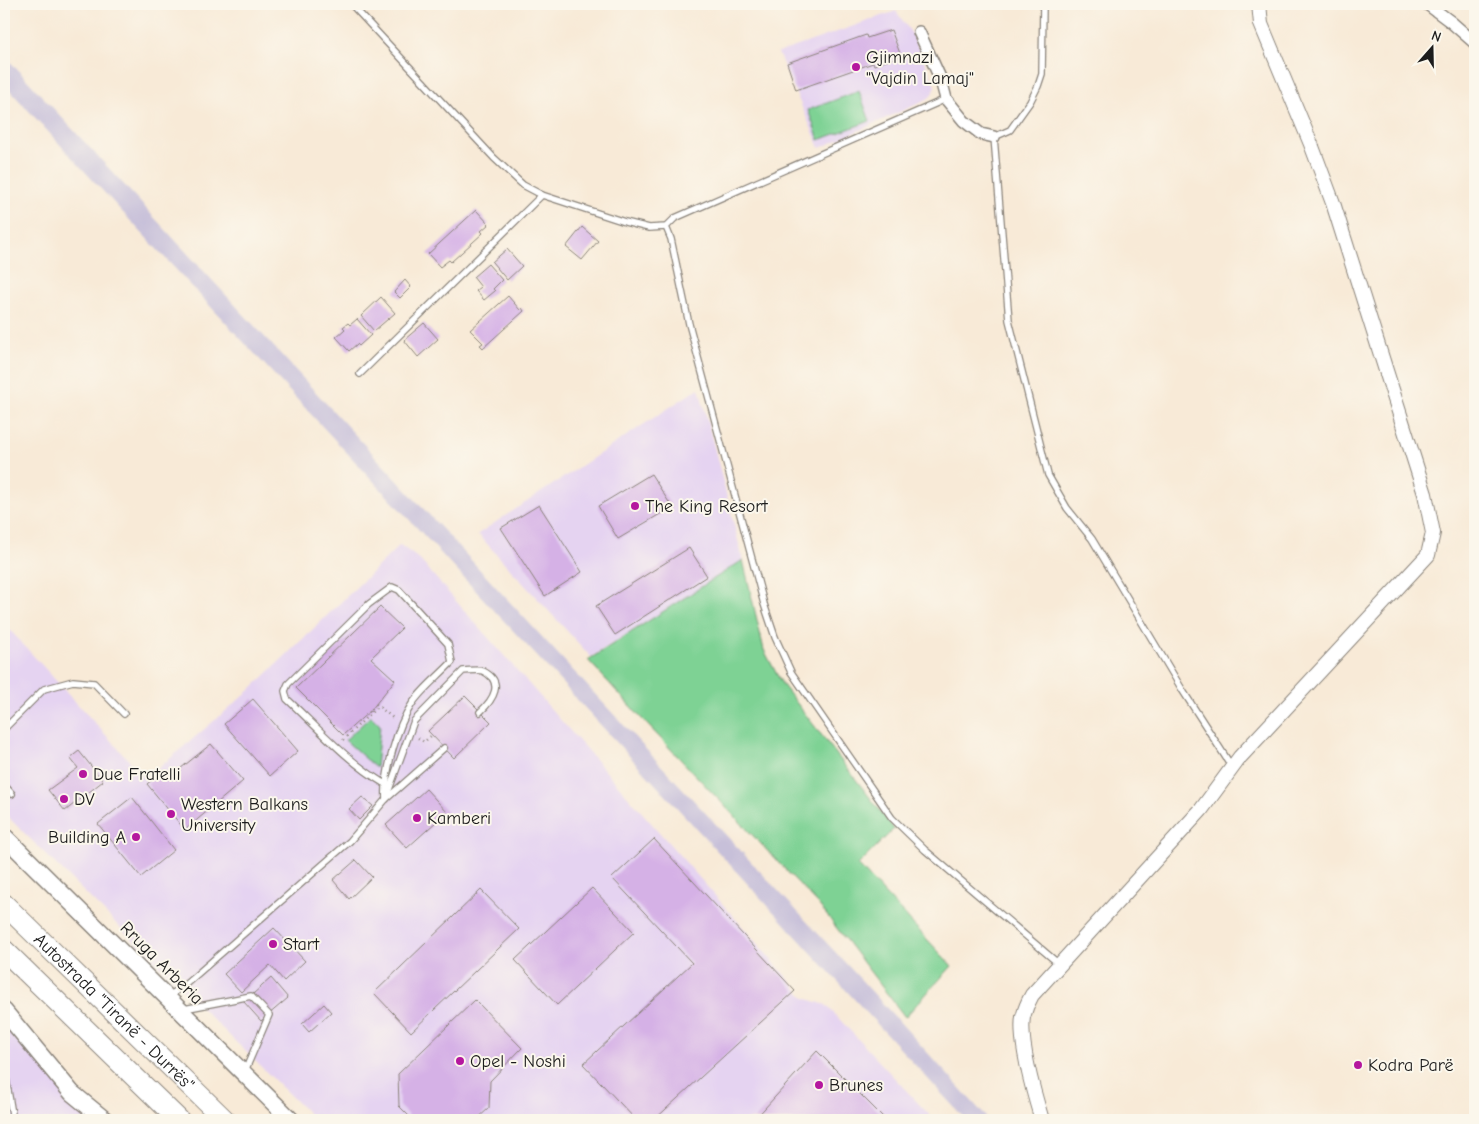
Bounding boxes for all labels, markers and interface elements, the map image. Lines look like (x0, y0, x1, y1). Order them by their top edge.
north arrow (1406, 22, 1456, 72)
text: N (1429, 27, 1443, 46)
place label: Gjimnazi "Vajdin Lamaj" (866, 47, 974, 89)
marker: Gjimnazi "Vajdin Lamaj" (850, 61, 862, 73)
place label: The King Resort (645, 496, 768, 517)
marker: The King Resort (629, 500, 641, 512)
place label: Due Fratelli (93, 764, 181, 785)
marker: Due Fratelli (77, 768, 89, 780)
place label: DV (74, 789, 95, 810)
marker: DV (58, 793, 70, 805)
place label: Western Balkans University (181, 794, 308, 836)
marker: Western Balkans University (165, 808, 177, 820)
place label: Kamberi (427, 808, 491, 829)
marker: Kamberi (411, 812, 423, 824)
place label: Building A (48, 827, 126, 848)
marker: Building A (130, 831, 142, 843)
street label: Rruga Arberia (116, 918, 207, 1009)
street label: Autostrada "Tiranë - Durrës" (29, 929, 198, 1095)
place label: Start (283, 934, 320, 955)
marker: Start (267, 938, 279, 950)
place label: Opel - Noshi (470, 1051, 566, 1072)
marker: Opel - Noshi (454, 1055, 466, 1067)
place label: Kodra Parë (1368, 1055, 1453, 1076)
marker: Kodra Parë (1352, 1059, 1364, 1071)
place label: Brunes (829, 1075, 883, 1096)
marker: Brunes (813, 1079, 825, 1091)

